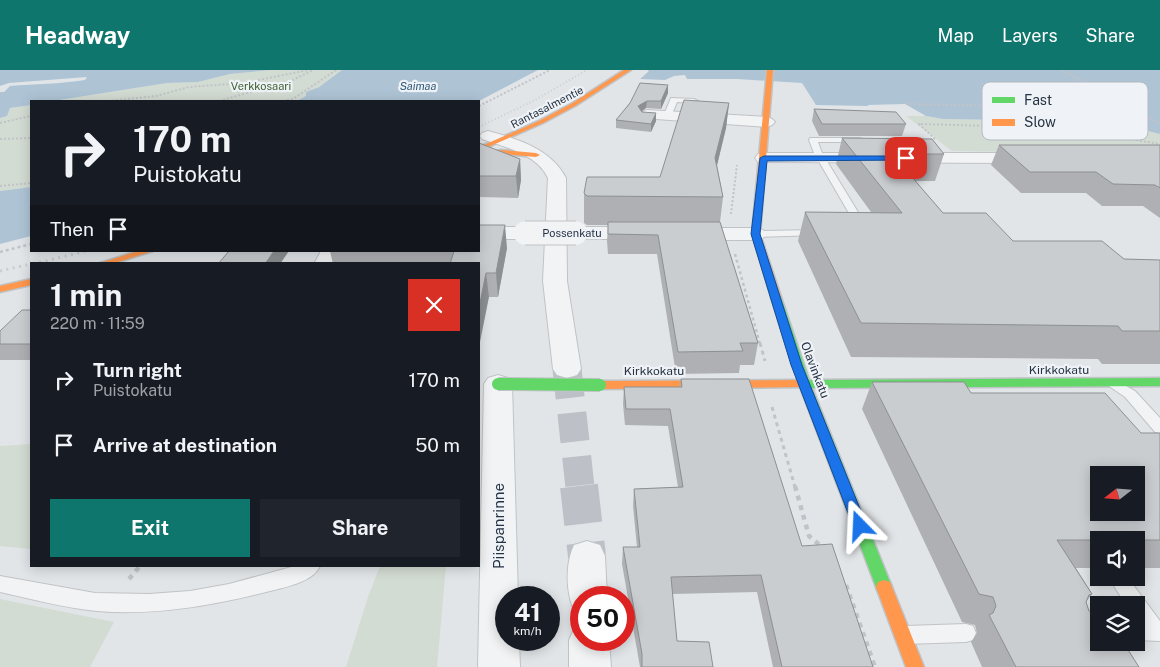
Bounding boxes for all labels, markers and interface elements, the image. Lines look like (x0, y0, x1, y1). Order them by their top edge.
text: Headway (25, 21, 130, 49)
text: Map (938, 25, 974, 46)
text: Layers (1002, 25, 1058, 46)
text: Share (1086, 25, 1135, 46)
park label: Verkkosaari (231, 80, 291, 92)
water label: Saimaa (400, 80, 436, 92)
legend (982, 82, 1148, 140)
street label: Rantasalmentie (509, 84, 585, 130)
text: Fast (1024, 92, 1052, 108)
text: Slow (1024, 114, 1056, 130)
text: 170 m (133, 119, 231, 160)
icon: right (50, 120, 115, 185)
pin (885, 137, 927, 179)
icon: arrive (892, 144, 920, 172)
text: Puistokatu (133, 161, 242, 187)
icon: arrive (104, 215, 132, 243)
text: Then (50, 218, 94, 240)
street label: Possenkatu (542, 227, 602, 239)
text: 1 min (50, 277, 122, 313)
button: close (408, 279, 460, 331)
text: 220 m · 11:59 (50, 314, 145, 333)
street label: Olavinkatu (798, 340, 832, 400)
text: Turn right (93, 359, 182, 381)
street label: Kirkkokatu (1029, 363, 1089, 377)
street label: Kirkkokatu (624, 364, 684, 378)
icon: right (50, 366, 78, 394)
text: 170 m (409, 369, 460, 391)
text: Puistokatu (93, 381, 172, 400)
icon: arrive (50, 431, 78, 459)
text: Arrive at destination (93, 434, 277, 456)
text: 50 m (415, 434, 460, 456)
north arrow (1090, 466, 1145, 521)
map controls (1090, 466, 1145, 651)
street label: Piispanrinne (490, 483, 507, 569)
button: Exit (50, 499, 250, 557)
button: Share (260, 499, 460, 557)
position arrow (833, 499, 885, 551)
button: sound (1090, 531, 1145, 586)
speed limit sign: 50 (570, 586, 635, 651)
button: layers (1090, 596, 1145, 651)
text: 41 (514, 597, 541, 627)
text: km/h (513, 624, 542, 638)

